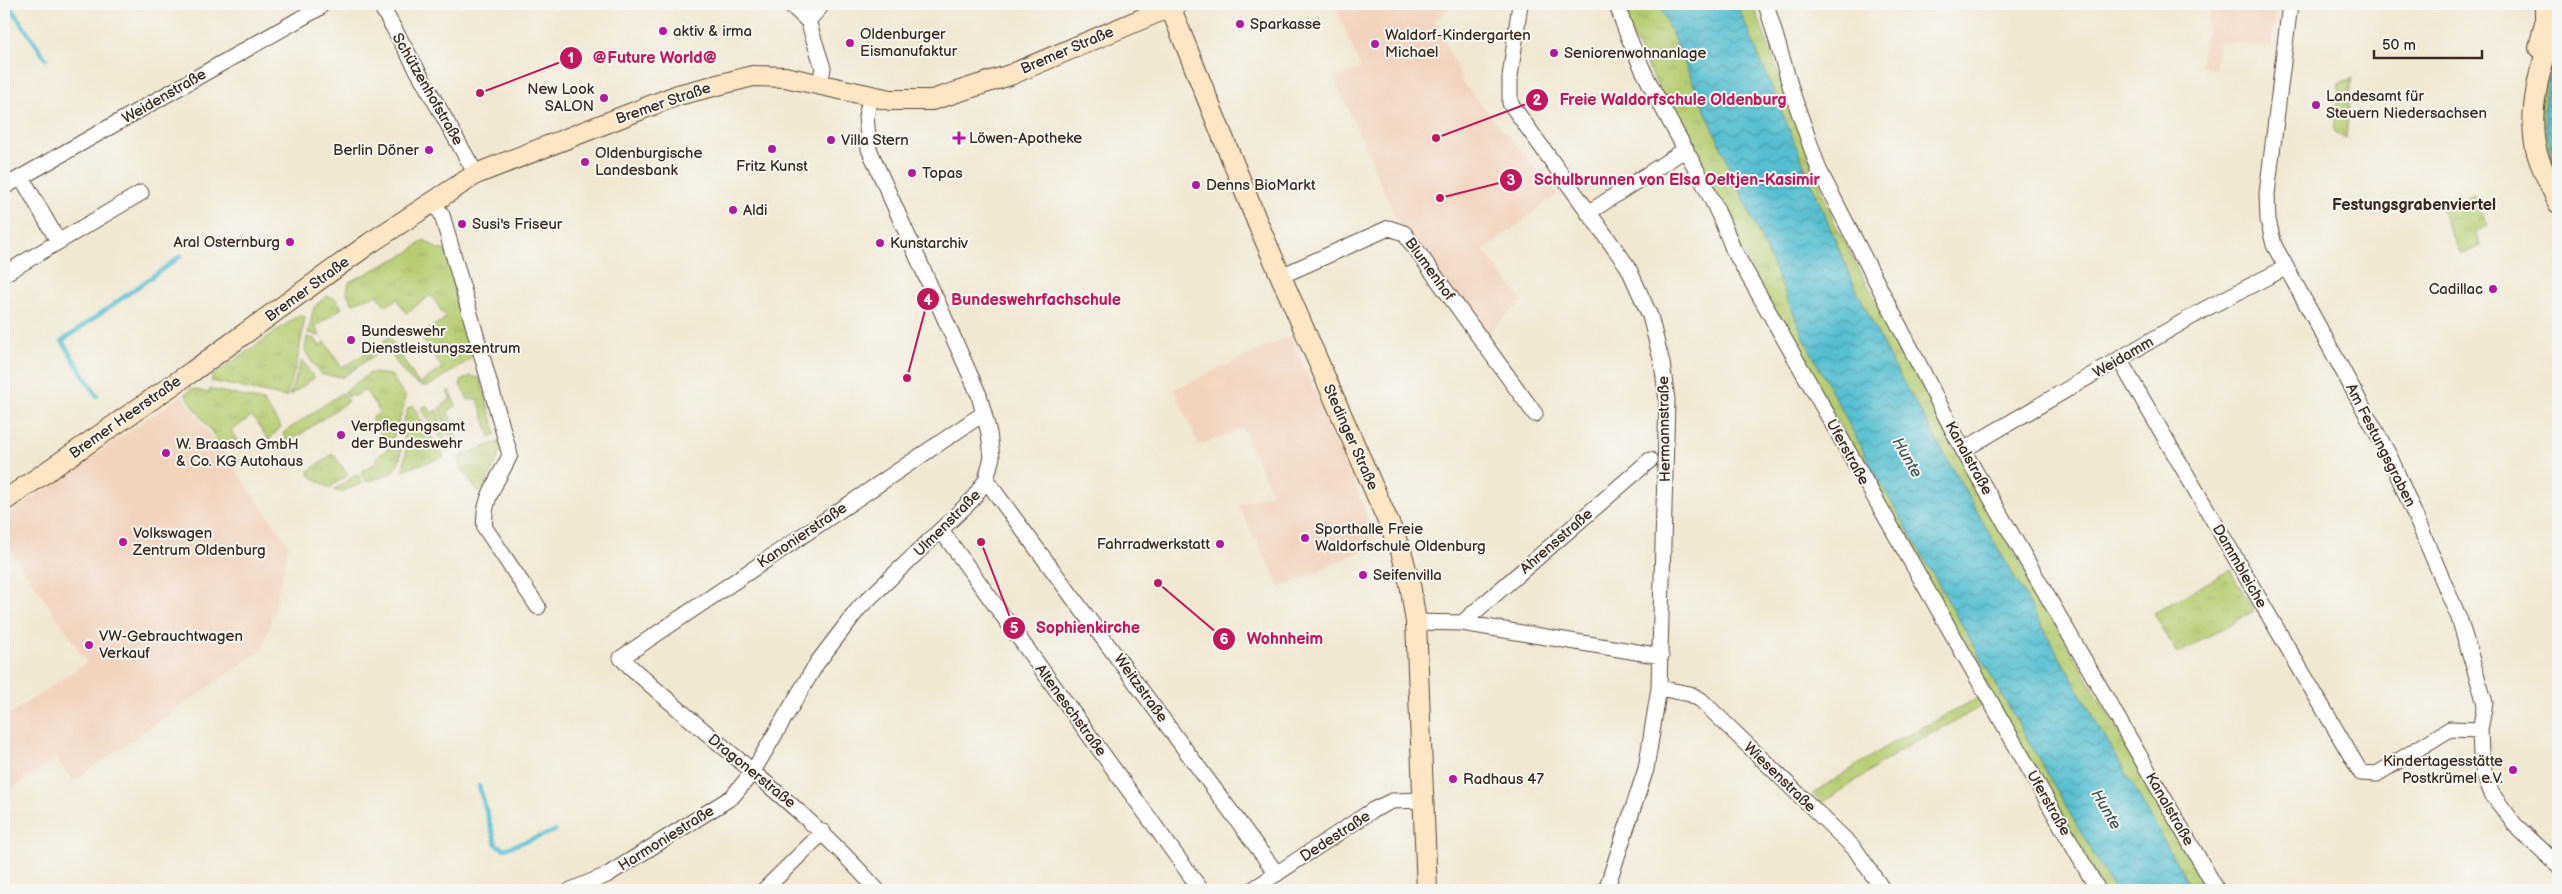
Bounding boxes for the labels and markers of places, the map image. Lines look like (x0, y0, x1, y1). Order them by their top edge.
place label: Sparkasse (1250, 15, 1321, 34)
marker: Sparkasse (1234, 18, 1246, 30)
place label: aktiv & irma (673, 22, 752, 41)
marker: aktiv & irma (657, 25, 669, 37)
place label: Oldenburger Eismanufaktur (860, 25, 958, 61)
place label: Waldorf-Kindergarten Michael (1385, 26, 1531, 62)
marker: Oldenburger Eismanufaktur (844, 37, 856, 49)
marker: Waldorf-Kindergarten Michael (1369, 38, 1381, 50)
callout: @Future World@ (558, 42, 728, 73)
place label: Seniorenwohnanlage (1564, 44, 1706, 63)
marker: Seniorenwohnanlage (1548, 47, 1560, 59)
place label: New Look SALON (527, 80, 595, 116)
callout: Freie Waldorfschule Oldenburg (1525, 84, 1797, 115)
place label: Landesamt für Steuern Niedersachsen (2326, 87, 2487, 123)
marker: New Look SALON (598, 92, 610, 104)
marker: Landesamt für Steuern Niedersachsen (2310, 99, 2322, 111)
place label: Löwen-Apotheke (969, 129, 1082, 148)
place label: Villa Stern (841, 131, 909, 150)
marker: Löwen-Apotheke (953, 132, 965, 144)
marker: Villa Stern (825, 134, 837, 146)
place label: Berlin Döner (333, 141, 420, 160)
marker: Fritz Kunst (766, 143, 778, 155)
marker: Berlin Döner (423, 144, 435, 156)
place label: Oldenburgische Landesbank (595, 144, 702, 180)
marker: Oldenburgische Landesbank (579, 156, 591, 168)
place label: Fritz Kunst (736, 157, 808, 176)
place label: Topas (922, 164, 963, 183)
callout: Schulbrunnen von Elsa Oeltjen-Kasimir (1499, 164, 1830, 195)
marker: Topas (906, 167, 918, 179)
place label: Denns BioMarkt (1206, 176, 1316, 195)
marker: Denns BioMarkt (1190, 179, 1202, 191)
place label: Aldi (743, 201, 768, 220)
marker: Aldi (727, 204, 739, 216)
place label: Susi's Friseur (472, 215, 563, 234)
marker: Susi's Friseur (456, 218, 468, 230)
place label: Aral Osternburg (173, 233, 280, 252)
place label: Kunstarchiv (890, 234, 969, 253)
marker: Aral Osternburg (284, 236, 296, 248)
marker: Kunstarchiv (874, 237, 886, 249)
place label: Cadillac (2429, 280, 2483, 299)
marker: Cadillac (2487, 283, 2499, 295)
callout: Bundeswehrfachschule (916, 284, 1131, 315)
place label: Bundeswehr Dienstleistungszentrum (361, 322, 520, 358)
marker: Bundeswehr Dienstleistungszentrum (345, 334, 357, 346)
place label: Verpflegungsamt der Bundeswehr (351, 417, 466, 453)
marker: Verpflegungsamt der Bundeswehr (335, 429, 347, 441)
place label: W. Braasch GmbH & Co. KG Autohaus (176, 435, 304, 471)
marker: W. Braasch GmbH & Co. KG Autohaus (160, 447, 172, 459)
place label: Sporthalle Freie Waldorfschule Oldenburg (1315, 520, 1486, 556)
place label: Volkswagen Zentrum Oldenburg (132, 524, 266, 560)
marker: Sporthalle Freie Waldorfschule Oldenburg (1299, 532, 1311, 544)
place label: Fahrradwerkstatt (1097, 535, 1210, 554)
marker: Volkswagen Zentrum Oldenburg (117, 536, 129, 548)
marker: Fahrradwerkstatt (1214, 538, 1226, 550)
place label: Seifenvilla (1373, 566, 1442, 585)
marker: Seifenvilla (1357, 569, 1369, 581)
callout: Sophienkirche (1002, 612, 1150, 643)
callout: Wohnheim (1212, 623, 1333, 654)
place label: VW-Gebrauchtwagen Verkauf (99, 627, 243, 663)
marker: VW-Gebrauchtwagen Verkauf (83, 639, 95, 651)
place label: Kindertagesstätte Postkrümel e.V. (2383, 752, 2503, 788)
marker: Kindertagesstätte Postkrümel e.V. (2507, 764, 2519, 776)
place label: Radhaus 47 (1463, 770, 1545, 789)
marker: Radhaus 47 (1447, 773, 1459, 785)

